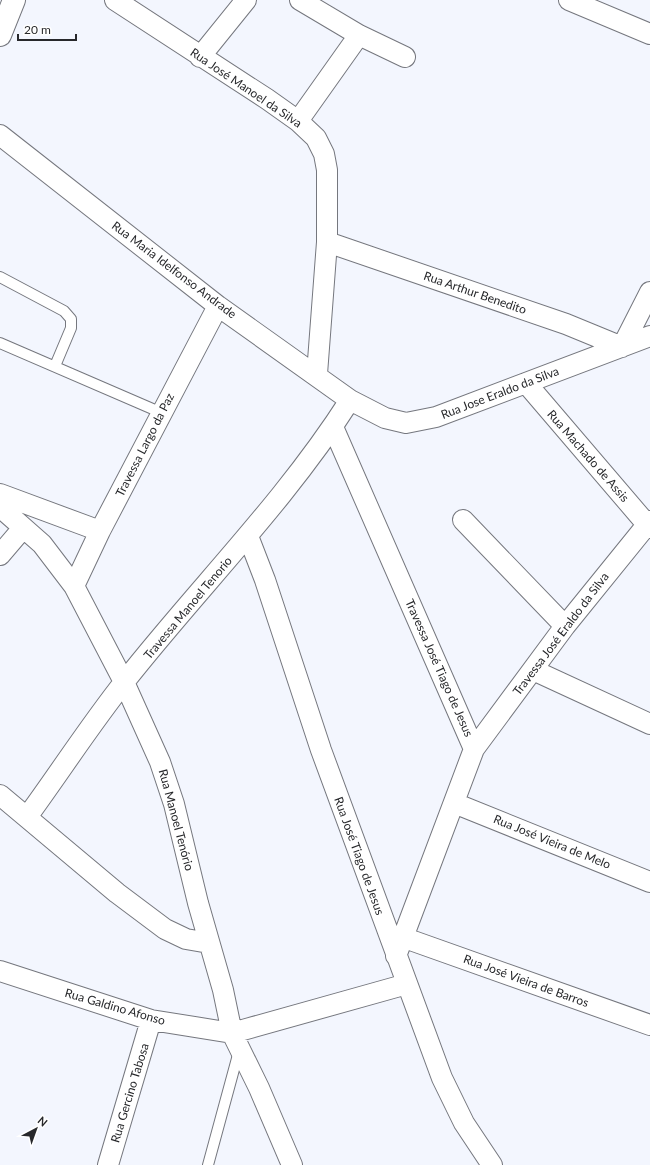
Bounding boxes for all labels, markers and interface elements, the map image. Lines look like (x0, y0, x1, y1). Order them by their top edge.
scale bar (18, 16, 76, 42)
text: 20 m (24, 22, 51, 37)
street label: Rua José Manoel da Silva (188, 45, 305, 131)
street label: Rua Maria Idelfonso Andrade (109, 218, 240, 321)
street label: Rua Arthur Benedito (422, 268, 529, 317)
street label: Rua Jose Eraldo da Silva (439, 363, 561, 422)
street label: Travessa Largo da Paz (112, 390, 177, 499)
street label: Rua Machado de Assis (544, 407, 632, 505)
street label: Travessa Manoel Tenorio (140, 553, 235, 662)
street label: Travessa José Eraldo da Silva (509, 569, 612, 698)
street label: Travessa José Tiago de Jesus (402, 597, 477, 739)
street label: Rua Manoel Tenório (156, 767, 197, 873)
street label: Rua José Tiago de Jesus (331, 795, 388, 917)
street label: Rua José Vieira de Melo (491, 811, 613, 872)
street label: Rua José Vieira de Barros (461, 951, 591, 1010)
street label: Rua Galdino Afonso (63, 985, 167, 1028)
street label: Rua Gercino Tabosa (107, 1041, 152, 1144)
north arrow (16, 1109, 56, 1149)
text: N (35, 1113, 50, 1129)

